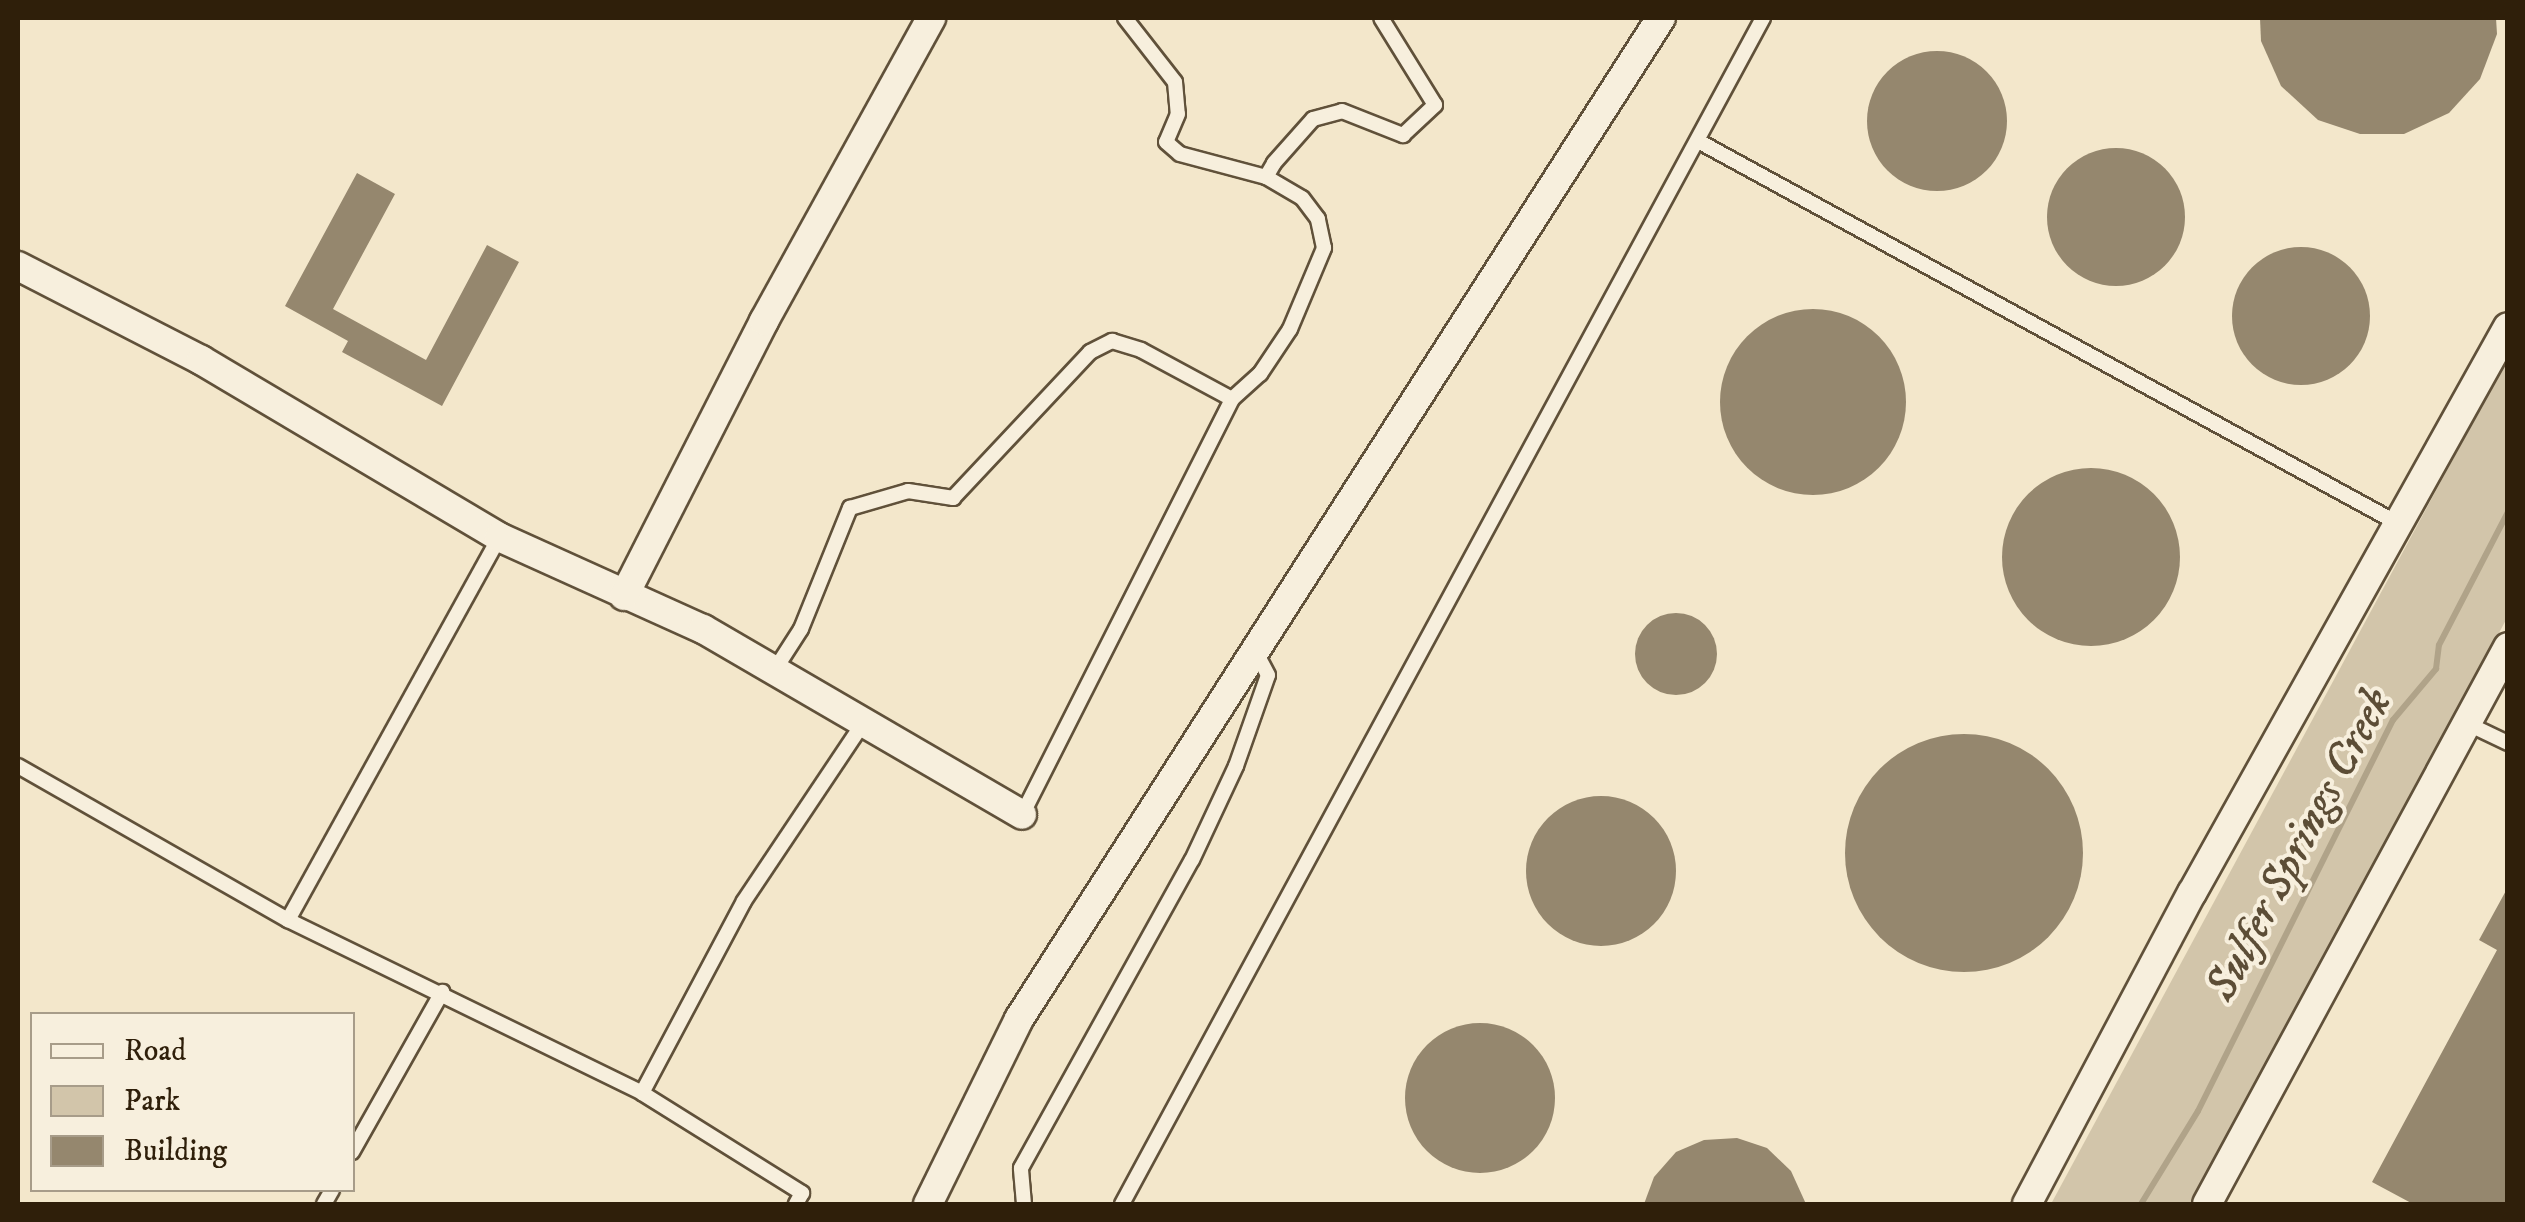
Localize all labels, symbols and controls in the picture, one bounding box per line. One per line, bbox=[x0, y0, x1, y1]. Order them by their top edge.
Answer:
water label: Sulfer Springs Creek bbox=[2195, 680, 2405, 1010]
legend bbox=[30, 1012, 355, 1192]
text: Road bbox=[124, 1033, 186, 1070]
text: Park bbox=[124, 1083, 180, 1120]
text: Building bbox=[124, 1133, 227, 1170]

